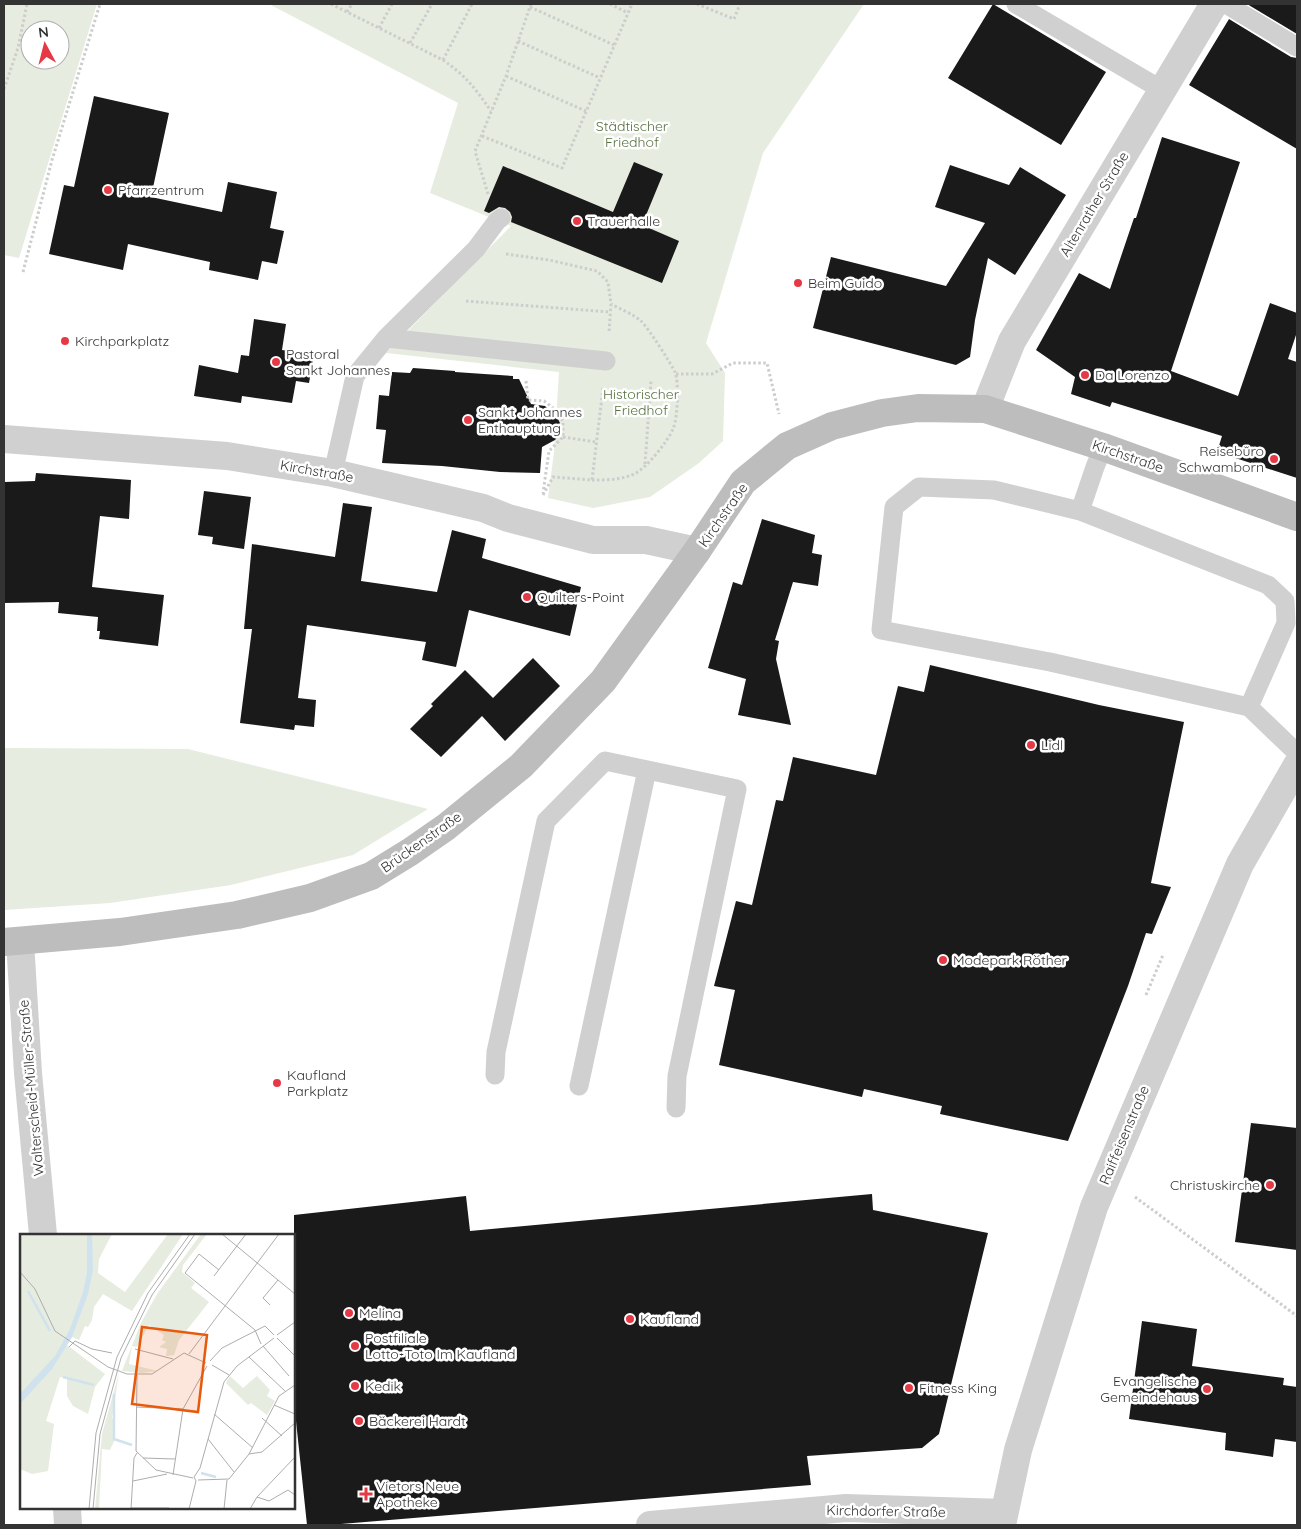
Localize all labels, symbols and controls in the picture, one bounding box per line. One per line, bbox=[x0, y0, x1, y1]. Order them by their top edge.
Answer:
north arrow bbox=[20, 20, 70, 70]
text: N bbox=[37, 23, 50, 42]
park label: Städtischer Friedhof bbox=[596, 117, 669, 151]
street label: Altenrather Straße bbox=[1056, 148, 1132, 260]
place label: Pfarrzentrum bbox=[118, 181, 204, 199]
marker: Pfarrzentrum bbox=[102, 184, 114, 196]
place label: Trauerhalle bbox=[587, 212, 660, 230]
marker: Trauerhalle bbox=[571, 215, 583, 227]
place label: Beim Guido bbox=[808, 274, 882, 292]
marker: Beim Guido bbox=[792, 277, 804, 289]
place label: Kirchparkplatz bbox=[75, 332, 170, 350]
marker: Kirchparkplatz bbox=[59, 335, 71, 347]
place label: Pastoral Sankt Johannes bbox=[286, 345, 390, 379]
marker: Pastoral Sankt Johannes bbox=[270, 356, 282, 368]
place label: Da Lorenzo bbox=[1095, 366, 1169, 384]
marker: Da Lorenzo bbox=[1079, 369, 1091, 381]
park label: Historischer Friedhof bbox=[603, 385, 680, 419]
place label: Sankt Johannes Enthauptung bbox=[478, 403, 582, 437]
marker: Sankt Johannes Enthauptung bbox=[462, 414, 474, 426]
street label: Kirchstraße bbox=[1090, 435, 1166, 477]
place label: Reisebüro Schwamborn bbox=[1179, 442, 1264, 476]
marker: Reisebüro Schwamborn bbox=[1268, 453, 1280, 465]
street label: Kirchstraße bbox=[279, 456, 355, 486]
street label: Kirchstraße bbox=[694, 479, 752, 551]
place label: Quilters-Point bbox=[537, 588, 625, 606]
marker: Quilters-Point bbox=[521, 591, 533, 603]
place label: Lidl bbox=[1041, 736, 1063, 754]
marker: Lidl bbox=[1025, 739, 1037, 751]
street label: Brückenstraße bbox=[377, 808, 465, 876]
place label: Modepark Röther bbox=[953, 951, 1068, 969]
marker: Modepark Röther bbox=[937, 954, 949, 966]
street label: Walterscheid-Müller-Straße bbox=[14, 999, 48, 1177]
place label: Kaufland Parkplatz bbox=[287, 1066, 349, 1100]
marker: Kaufland Parkplatz bbox=[271, 1077, 283, 1089]
street label: Raiffeisenstraße bbox=[1095, 1083, 1153, 1187]
place label: Christuskirche bbox=[1170, 1176, 1260, 1194]
marker: Christuskirche bbox=[1264, 1179, 1276, 1191]
inset map bbox=[20, 1234, 295, 1509]
place label: Melina bbox=[359, 1304, 401, 1322]
marker: Melina bbox=[343, 1307, 355, 1319]
place label: Kaufland bbox=[640, 1310, 699, 1328]
marker: Kaufland bbox=[624, 1313, 636, 1325]
place label: Postfiliale Lotto-Toto Im Kaufland bbox=[365, 1329, 516, 1363]
marker: Postfiliale Lotto-Toto Im Kaufland bbox=[349, 1340, 361, 1352]
place label: Evangelische Gemeindehaus bbox=[1100, 1372, 1197, 1406]
place label: Kedik bbox=[365, 1377, 401, 1395]
place label: Fitness King bbox=[919, 1379, 997, 1397]
marker: Kedik bbox=[349, 1380, 361, 1392]
marker: Fitness King bbox=[903, 1382, 915, 1394]
marker: Evangelische Gemeindehaus bbox=[1201, 1383, 1213, 1395]
place label: Bäckerei Hardt bbox=[369, 1412, 466, 1430]
marker: Bäckerei Hardt bbox=[353, 1415, 365, 1427]
place label: Vietors Neue Apotheke bbox=[376, 1477, 459, 1511]
marker: Vietors Neue Apotheke bbox=[360, 1488, 372, 1500]
street label: Kirchdorfer Straße bbox=[826, 1501, 946, 1521]

